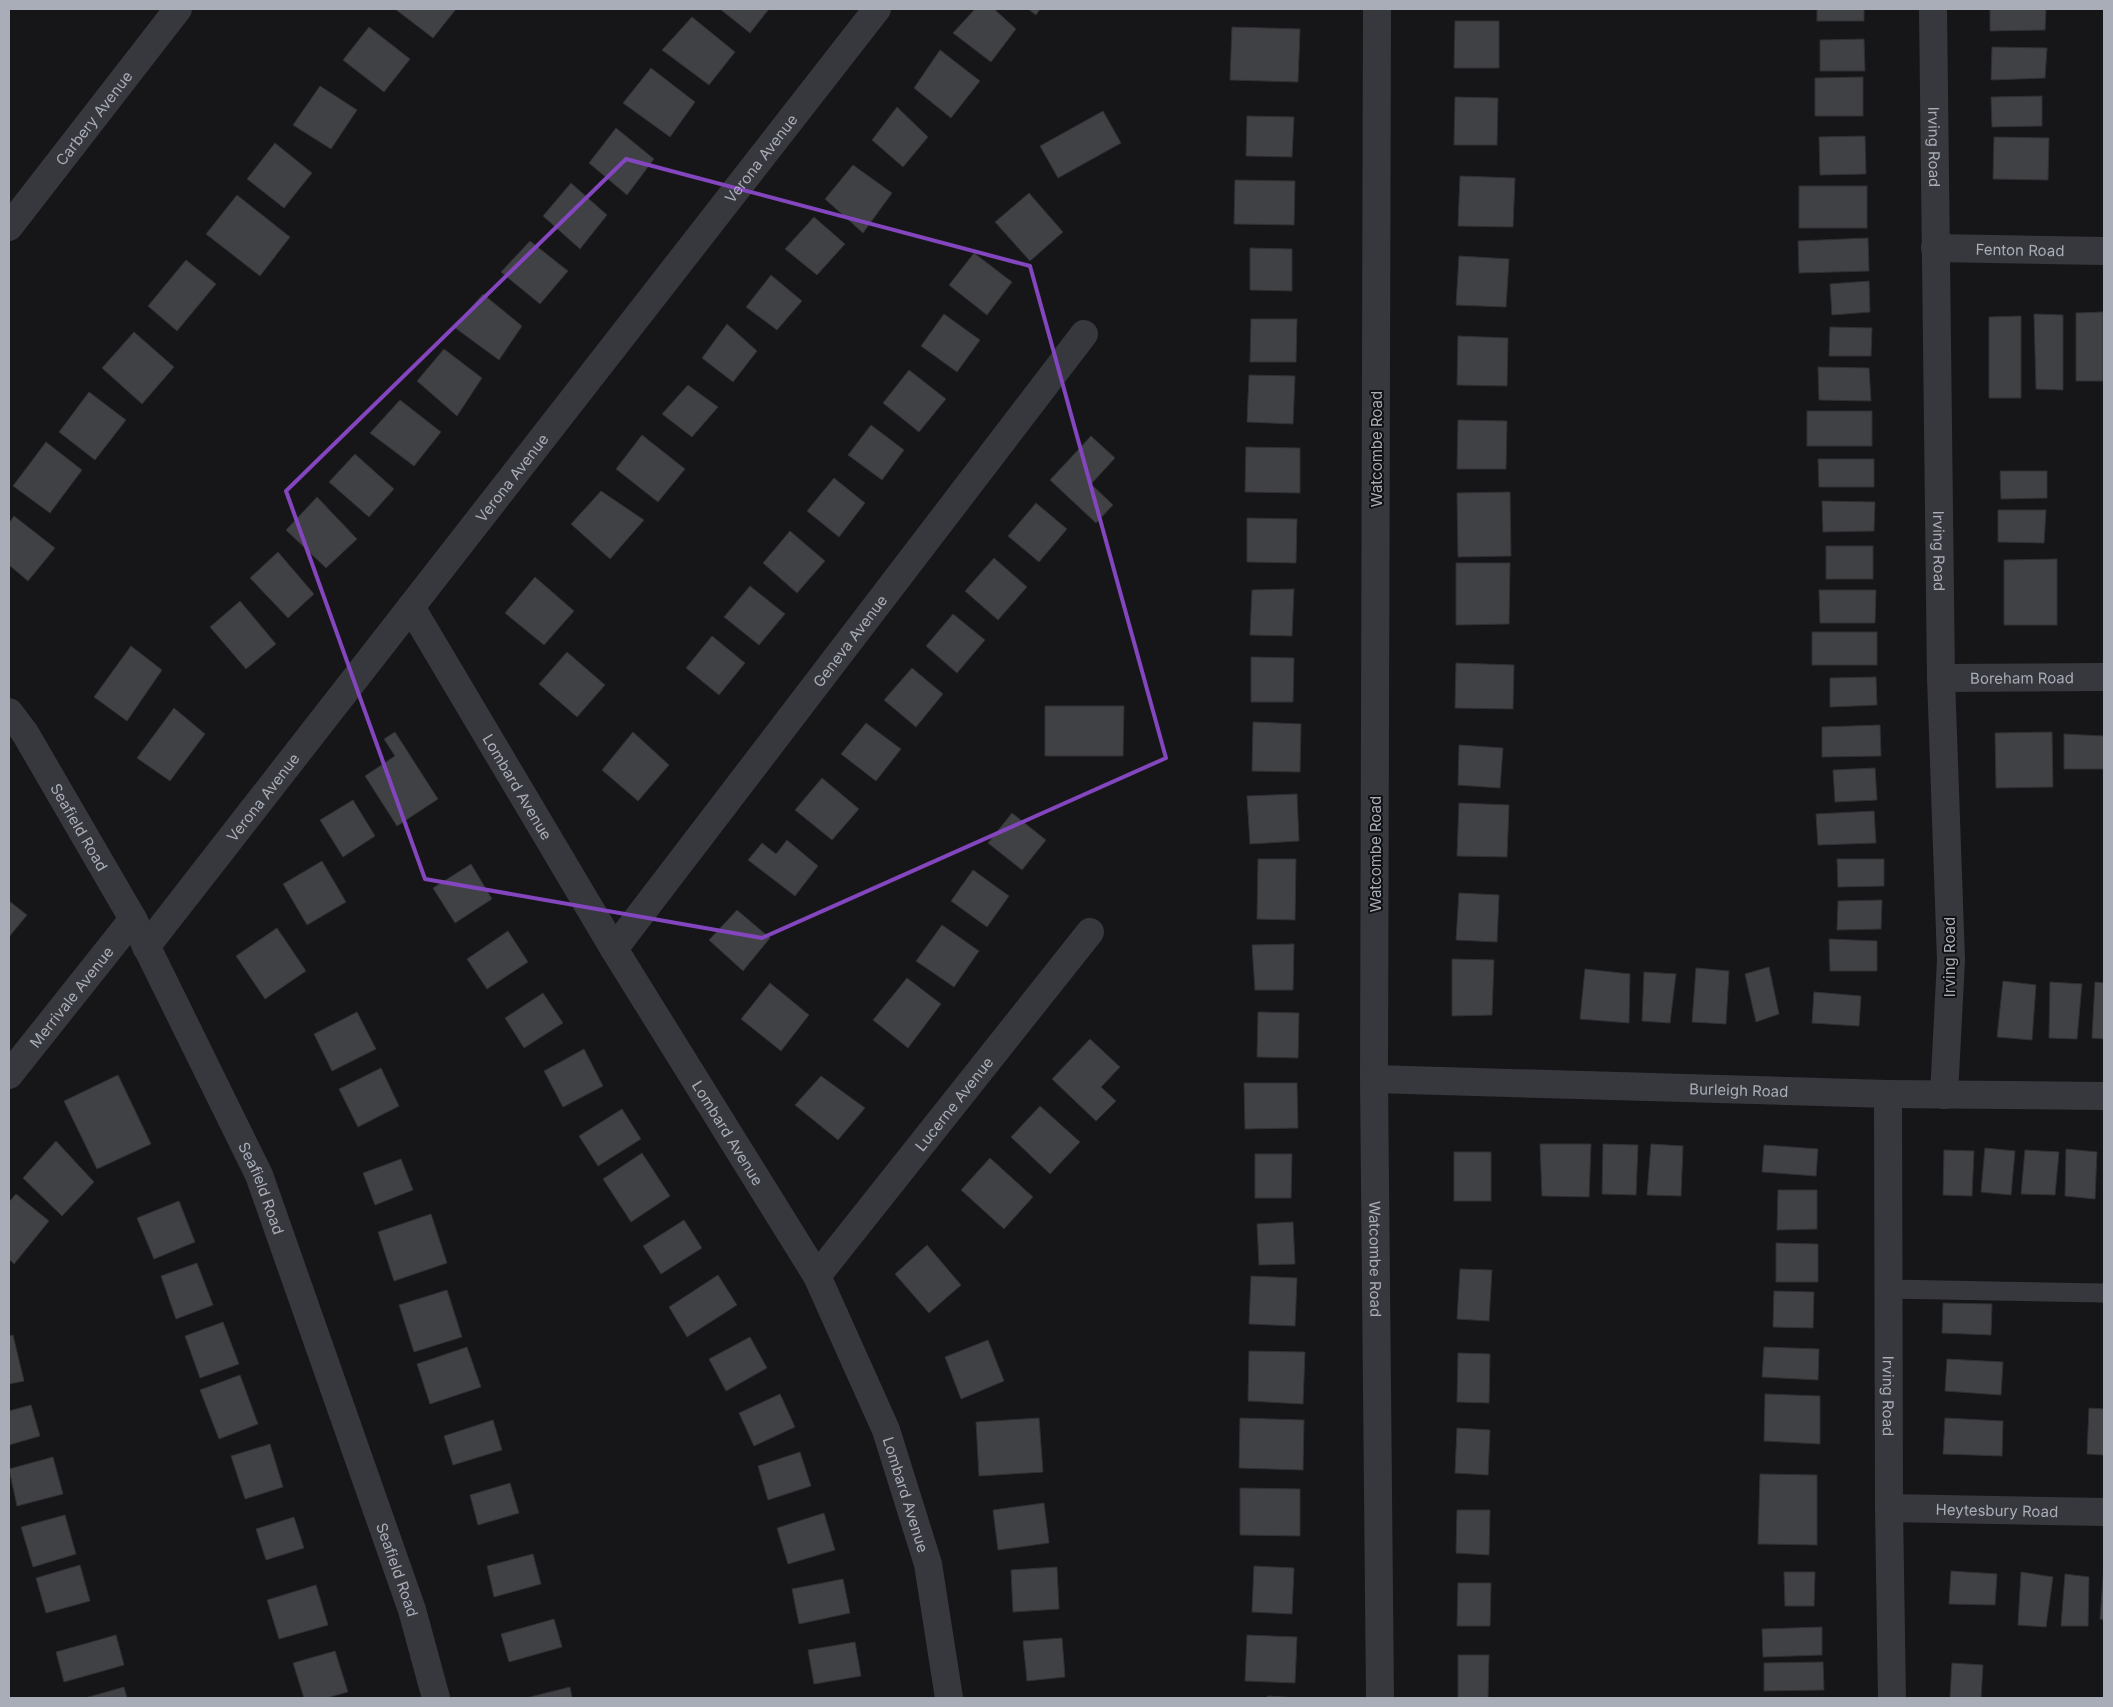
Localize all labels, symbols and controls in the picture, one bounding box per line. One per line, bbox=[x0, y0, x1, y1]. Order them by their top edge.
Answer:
street label: Carbery Avenue bbox=[51, 67, 136, 169]
street label: Irving Road bbox=[1925, 107, 1945, 187]
street label: Verona Avenue bbox=[720, 110, 801, 206]
street label: Fenton Road bbox=[1975, 239, 2065, 260]
street label: Watcombe Road bbox=[1367, 391, 1386, 507]
street label: Verona Avenue bbox=[471, 430, 552, 526]
street label: Irving Road bbox=[1930, 511, 1949, 591]
street label: Geneva Avenue bbox=[808, 591, 891, 691]
street label: Boreham Road bbox=[1970, 668, 2074, 687]
street label: Lombard Avenue bbox=[479, 730, 556, 843]
street label: Verona Avenue bbox=[222, 749, 303, 845]
street label: Seafield Road bbox=[47, 780, 112, 874]
street label: Watcombe Road bbox=[1366, 796, 1385, 912]
street label: Irving Road bbox=[1940, 917, 1959, 997]
street label: Merrivale Avenue bbox=[25, 942, 117, 1051]
street label: Lucerne Avenue bbox=[911, 1053, 997, 1155]
street label: Lombard Avenue bbox=[688, 1077, 768, 1189]
street label: Burleigh Road bbox=[1689, 1079, 1789, 1101]
street label: Seafield Road bbox=[235, 1139, 289, 1237]
street label: Watcombe Road bbox=[1366, 1201, 1386, 1317]
street label: Irving Road bbox=[1879, 1356, 1898, 1436]
street label: Lombard Avenue bbox=[879, 1434, 933, 1555]
street label: Heytesbury Road bbox=[1936, 1499, 2058, 1521]
street label: Seafield Road bbox=[373, 1520, 423, 1618]

